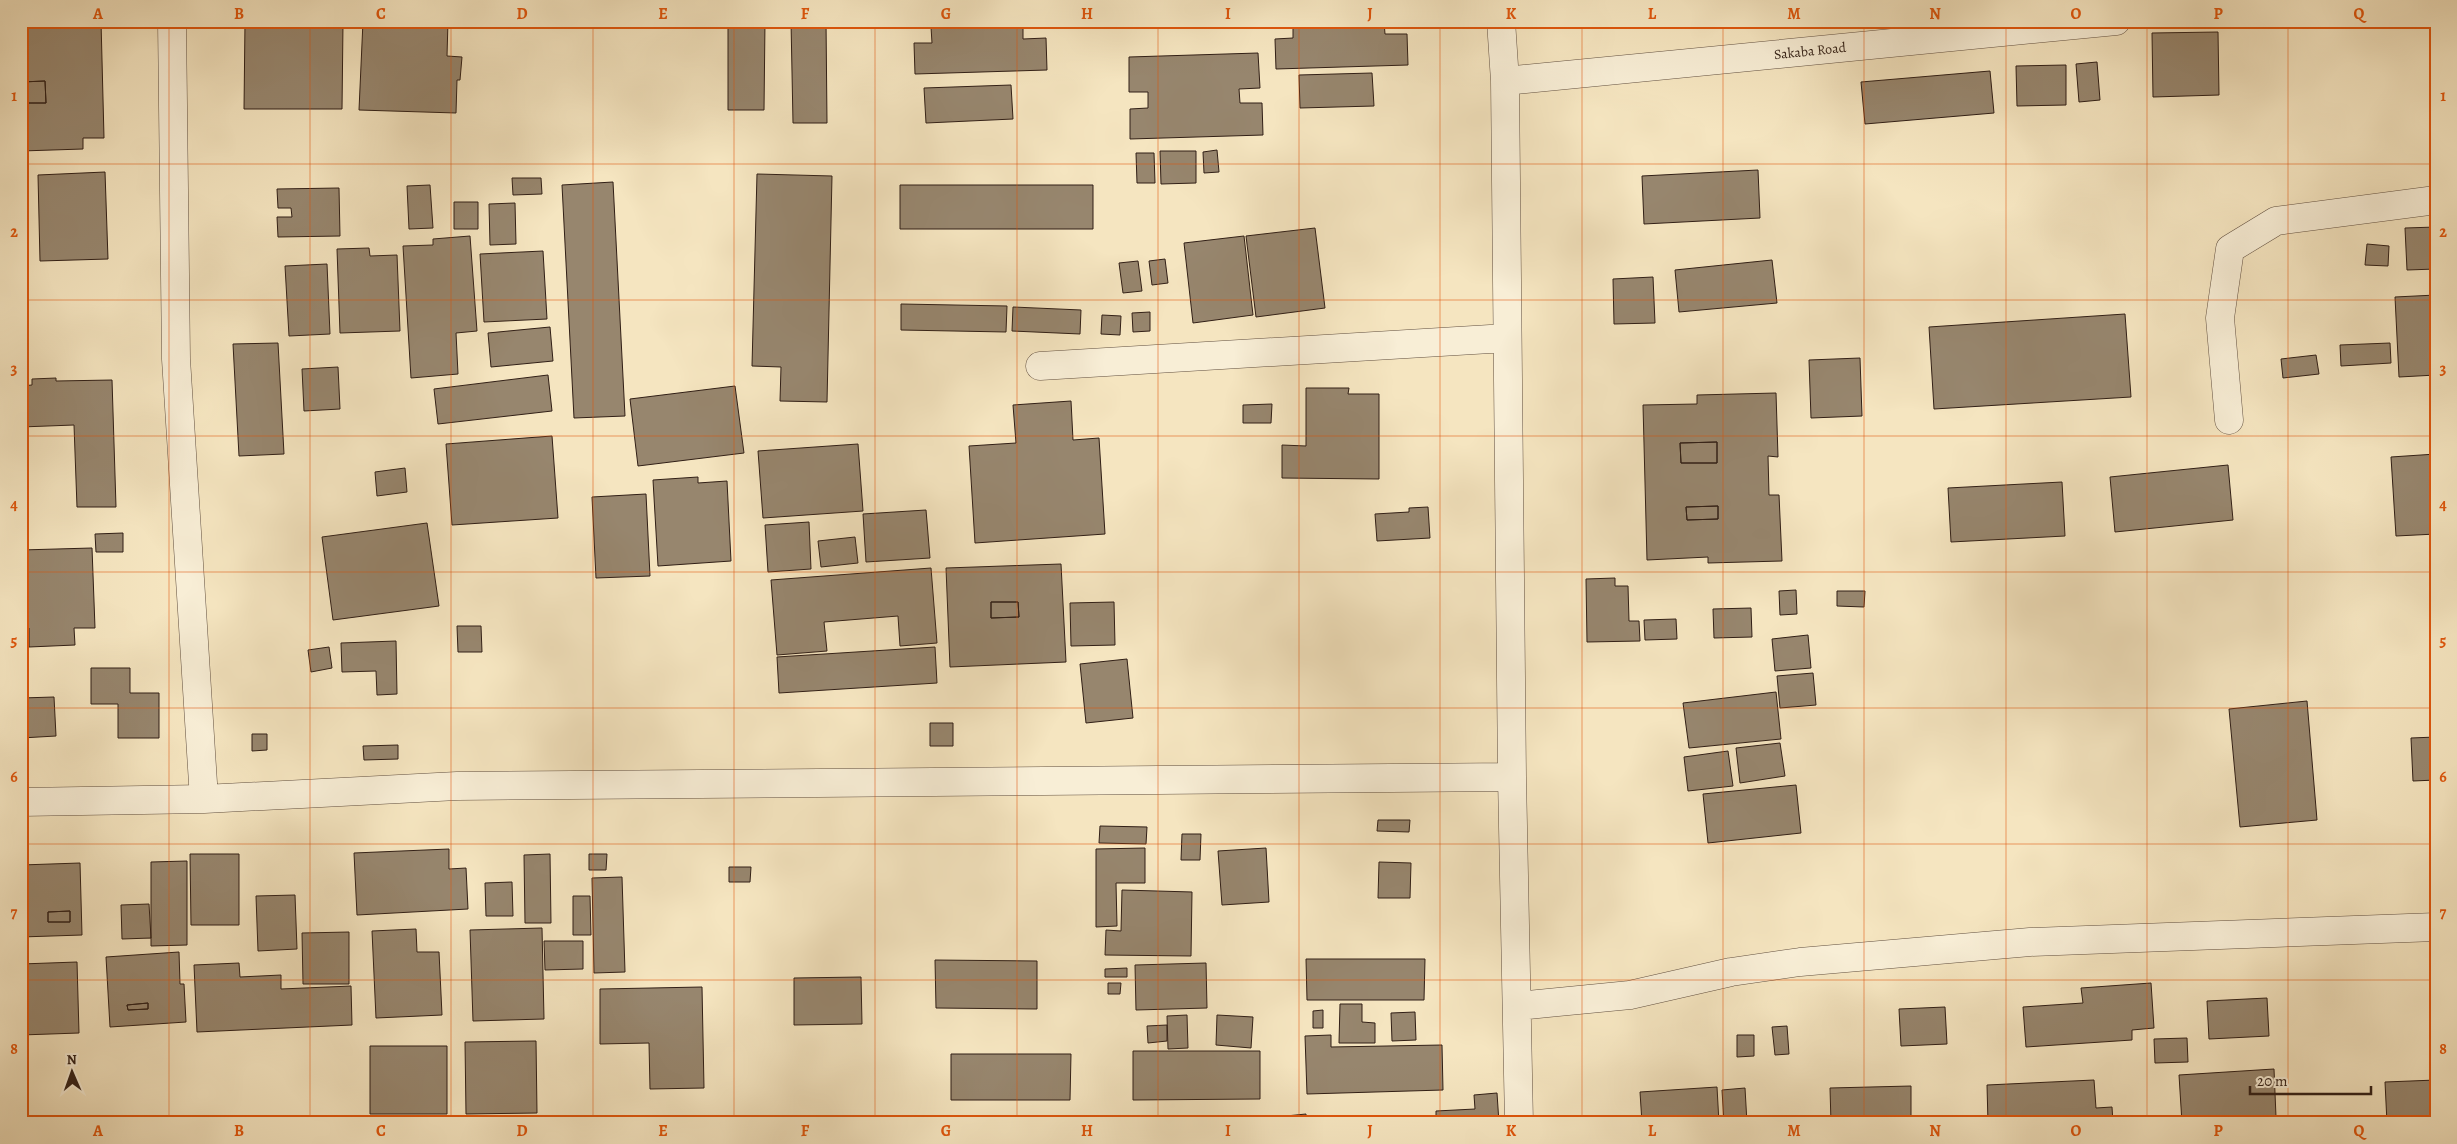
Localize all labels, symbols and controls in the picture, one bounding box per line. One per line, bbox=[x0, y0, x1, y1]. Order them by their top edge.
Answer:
text: A bbox=[92, 3, 104, 25]
text: B bbox=[234, 3, 244, 25]
text: C bbox=[376, 3, 386, 25]
text: D bbox=[516, 3, 528, 25]
text: E bbox=[658, 3, 668, 25]
text: F bbox=[801, 3, 810, 25]
text: G bbox=[941, 3, 951, 25]
text: H bbox=[1081, 3, 1093, 25]
text: I bbox=[1225, 3, 1231, 25]
text: J bbox=[1367, 3, 1373, 25]
text: K bbox=[1506, 3, 1517, 25]
text: L bbox=[1648, 3, 1657, 25]
text: M bbox=[1787, 3, 1801, 25]
text: N bbox=[1929, 3, 1941, 25]
text: O bbox=[2071, 3, 2082, 25]
text: P bbox=[2213, 3, 2223, 25]
text: Q bbox=[2354, 3, 2368, 25]
street label: Sakaba Road bbox=[1773, 38, 1847, 64]
text: 1 bbox=[11, 85, 17, 107]
text: 1 bbox=[2440, 85, 2446, 107]
text: 2 bbox=[10, 221, 18, 243]
text: 2 bbox=[2439, 221, 2447, 243]
text: 3 bbox=[11, 358, 18, 380]
text: 3 bbox=[2440, 358, 2447, 380]
text: 4 bbox=[10, 494, 18, 516]
text: 4 bbox=[2439, 494, 2447, 516]
text: 5 bbox=[11, 630, 18, 652]
text: 5 bbox=[2440, 630, 2447, 652]
text: 6 bbox=[10, 766, 18, 788]
text: 6 bbox=[2439, 766, 2447, 788]
text: 7 bbox=[11, 902, 18, 924]
text: 7 bbox=[2440, 902, 2447, 924]
text: 8 bbox=[10, 1038, 18, 1060]
text: 8 bbox=[2439, 1038, 2447, 1060]
north arrow bbox=[48, 1046, 98, 1096]
text: N bbox=[66, 1050, 77, 1069]
scale bar bbox=[2250, 1064, 2371, 1096]
text: 20 m bbox=[2257, 1071, 2288, 1091]
text: A bbox=[92, 1120, 104, 1142]
text: B bbox=[234, 1120, 244, 1142]
text: C bbox=[376, 1120, 386, 1142]
text: D bbox=[516, 1120, 528, 1142]
text: E bbox=[658, 1120, 668, 1142]
text: F bbox=[801, 1120, 810, 1142]
text: G bbox=[941, 1120, 951, 1142]
text: H bbox=[1081, 1120, 1093, 1142]
text: I bbox=[1225, 1120, 1231, 1142]
text: J bbox=[1367, 1120, 1373, 1142]
text: K bbox=[1506, 1120, 1517, 1142]
text: L bbox=[1648, 1120, 1657, 1142]
text: M bbox=[1787, 1120, 1801, 1142]
text: N bbox=[1929, 1120, 1941, 1142]
text: O bbox=[2071, 1120, 2082, 1142]
text: P bbox=[2213, 1120, 2223, 1142]
text: Q bbox=[2354, 1120, 2368, 1142]

